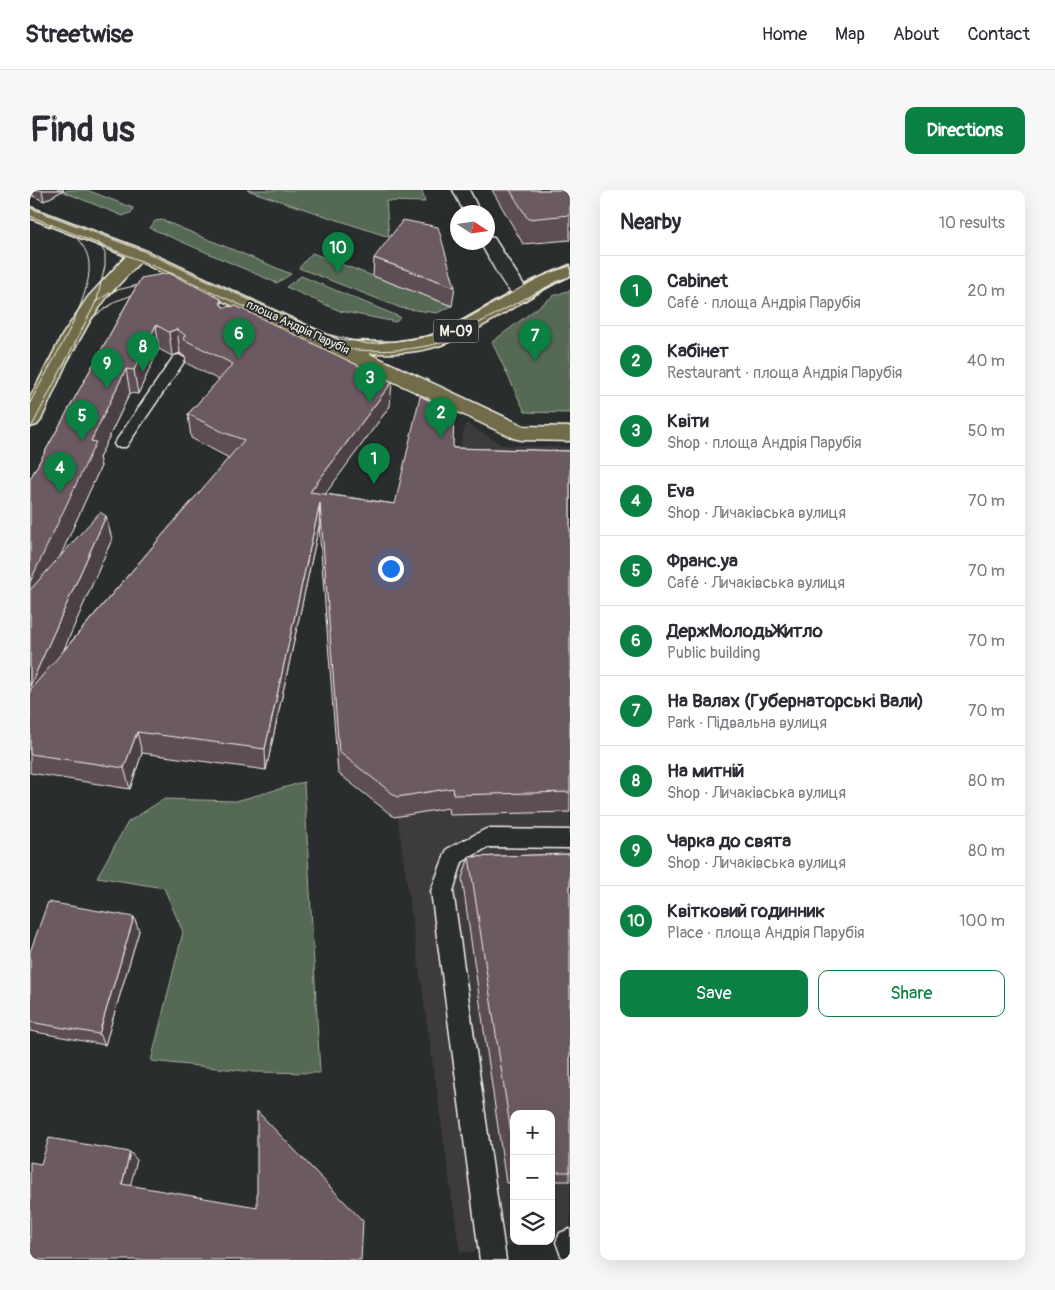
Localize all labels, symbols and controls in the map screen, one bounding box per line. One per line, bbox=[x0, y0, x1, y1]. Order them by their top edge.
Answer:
text: Streetwise bbox=[25, 20, 133, 49]
text: Home bbox=[762, 23, 807, 46]
text: Map bbox=[835, 23, 865, 46]
text: About bbox=[893, 23, 939, 46]
text: Contact bbox=[967, 23, 1030, 46]
button: Directions bbox=[905, 107, 1025, 154]
text: Find us bbox=[30, 108, 135, 152]
north arrow bbox=[450, 205, 495, 250]
text: Nearby bbox=[620, 209, 681, 236]
text: 10 results bbox=[939, 213, 1005, 233]
pin: 10 bbox=[322, 232, 354, 273]
text: Cabinet bbox=[667, 269, 728, 293]
text: 1 bbox=[633, 281, 639, 301]
text: 20 m bbox=[967, 281, 1005, 301]
text: Café · площа Андрія Парубія bbox=[667, 293, 861, 313]
street label: площа Андрія Парубія bbox=[244, 297, 352, 358]
pin: 6 bbox=[223, 318, 255, 359]
road number: М-09 bbox=[434, 320, 478, 342]
pin: 7 bbox=[519, 320, 551, 361]
pin: 8 bbox=[127, 331, 159, 372]
text: Кабінет bbox=[667, 339, 729, 363]
pin: 9 bbox=[91, 348, 123, 389]
text: 2 bbox=[632, 351, 640, 371]
text: 40 m bbox=[967, 351, 1005, 371]
pin: 3 bbox=[354, 362, 386, 403]
text: Restaurant · площа Андрія Парубія bbox=[667, 363, 902, 383]
pin: 2 bbox=[425, 397, 457, 438]
pin: 5 bbox=[66, 400, 98, 441]
text: Квіти bbox=[667, 409, 709, 433]
text: 3 bbox=[632, 421, 640, 441]
text: 50 m bbox=[968, 421, 1005, 441]
text: Shop · площа Андрія Парубія bbox=[667, 433, 862, 453]
pin: 1 bbox=[358, 443, 390, 484]
pin: 4 bbox=[44, 452, 76, 493]
text: Eva bbox=[667, 479, 694, 503]
text: 4 bbox=[631, 491, 641, 511]
text: 70 m bbox=[968, 491, 1005, 511]
text: Shop · Личаківська вулиця bbox=[667, 503, 846, 523]
text: Франс.уа bbox=[667, 549, 738, 573]
your location bbox=[378, 556, 404, 582]
text: 5 bbox=[632, 561, 640, 581]
text: 70 m bbox=[968, 561, 1005, 581]
text: Café · Личаківська вулиця bbox=[667, 573, 845, 593]
text: ДержМолодьЖитло bbox=[667, 619, 823, 643]
text: 6 bbox=[631, 631, 641, 651]
text: 70 m bbox=[968, 631, 1005, 651]
text: Public building bbox=[667, 643, 760, 663]
text: На Валах (Губернаторські Вали) bbox=[667, 689, 924, 713]
text: 7 bbox=[632, 701, 640, 721]
text: 70 m bbox=[968, 701, 1005, 721]
text: Park · Підвальна вулиця bbox=[667, 713, 827, 733]
text: На митній bbox=[667, 759, 744, 783]
text: 8 bbox=[632, 771, 640, 791]
text: 80 m bbox=[968, 771, 1005, 791]
text: Shop · Личаківська вулиця bbox=[667, 783, 846, 803]
text: Чарка до свята bbox=[667, 829, 791, 853]
text: 9 bbox=[632, 841, 640, 861]
text: 80 m bbox=[968, 841, 1005, 861]
text: Shop · Личаківська вулиця bbox=[667, 853, 846, 873]
text: Квітковий годинник bbox=[667, 899, 825, 923]
text: 10 bbox=[627, 911, 645, 931]
text: 100 m bbox=[959, 911, 1005, 931]
text: Place · площа Андрія Парубія bbox=[667, 923, 865, 943]
button: Save bbox=[620, 970, 808, 1017]
button: Share bbox=[818, 970, 1005, 1017]
map controls bbox=[510, 1110, 555, 1245]
button: + bbox=[510, 1110, 555, 1155]
button: − bbox=[510, 1155, 555, 1200]
button: layers bbox=[510, 1200, 555, 1245]

